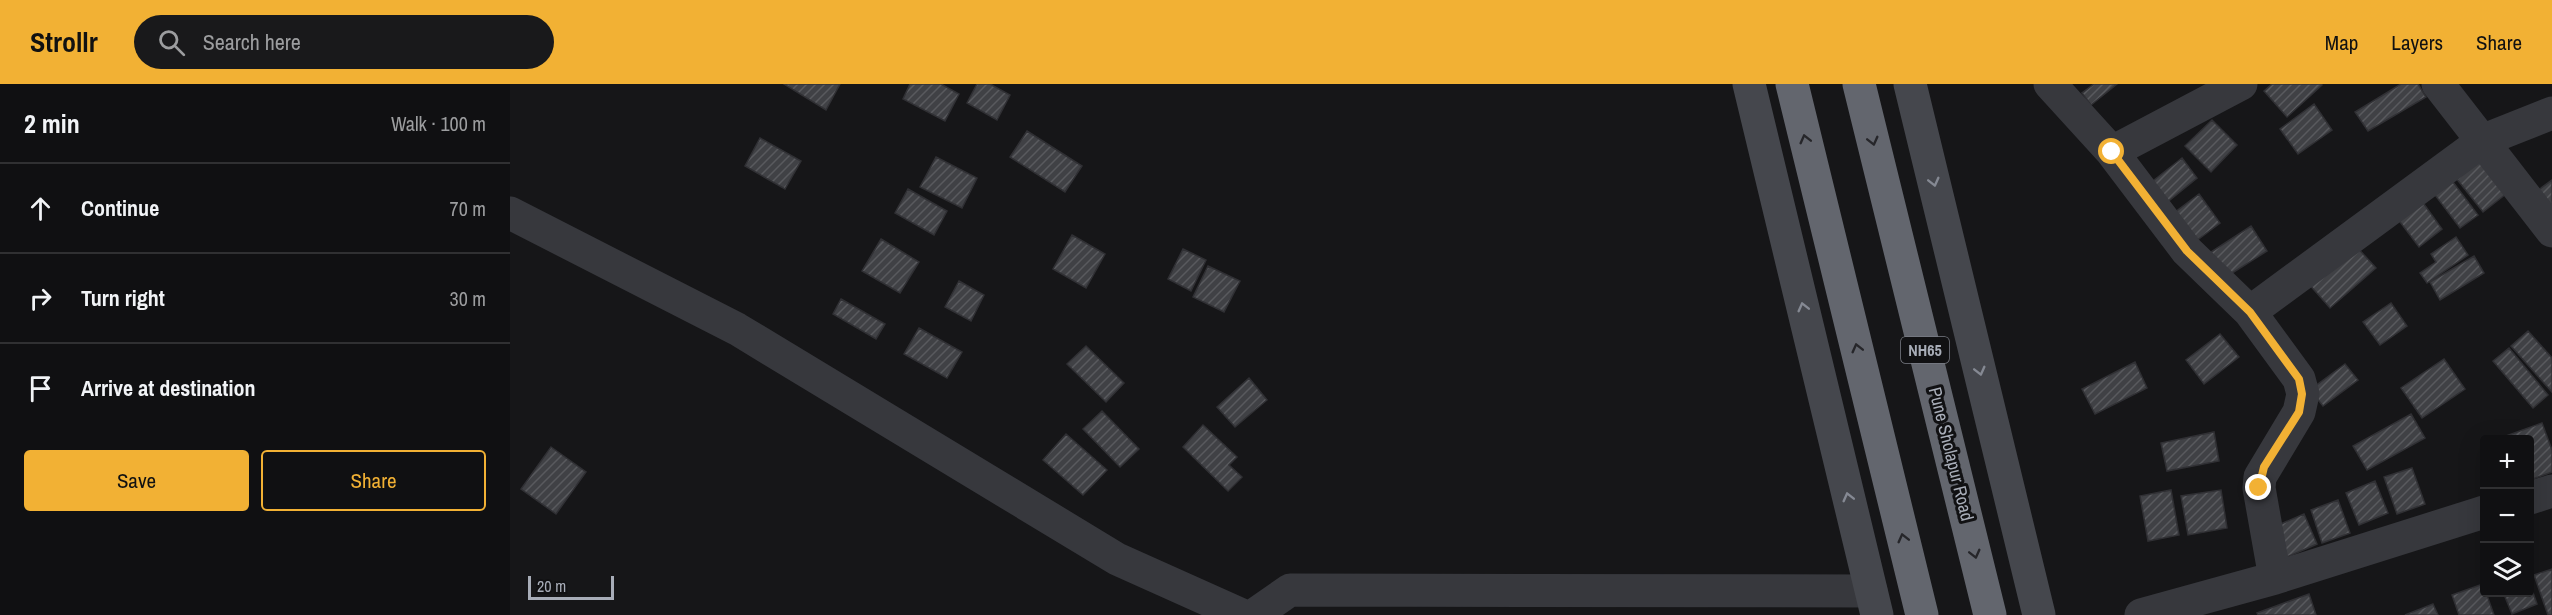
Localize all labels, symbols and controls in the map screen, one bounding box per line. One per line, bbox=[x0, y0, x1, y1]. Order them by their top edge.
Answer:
search box bbox=[134, 15, 554, 69]
text: Strollr bbox=[30, 23, 98, 61]
icon: search bbox=[155, 26, 188, 59]
text: Search here bbox=[203, 27, 301, 57]
text: Map bbox=[2325, 28, 2358, 57]
text: Layers bbox=[2391, 28, 2443, 57]
text: Share bbox=[2476, 28, 2522, 57]
text: 2 min bbox=[24, 106, 80, 141]
text: Walk · 100 m bbox=[391, 110, 486, 137]
one-way arrow bbox=[1800, 134, 1813, 144]
one-way arrow bbox=[1866, 136, 1879, 146]
route start bbox=[2098, 138, 2124, 164]
one-way arrow bbox=[1926, 176, 1939, 186]
icon: ahead bbox=[24, 192, 57, 225]
text: Continue bbox=[81, 193, 159, 223]
text: 70 m bbox=[450, 195, 486, 222]
icon: right bbox=[24, 282, 57, 315]
text: Turn right bbox=[81, 283, 165, 313]
text: 30 m bbox=[450, 285, 486, 312]
one-way arrow bbox=[1797, 303, 1810, 313]
road number: NH65 bbox=[1901, 337, 1949, 363]
one-way arrow bbox=[1851, 344, 1864, 354]
one-way arrow bbox=[1972, 366, 1985, 376]
icon: arrive bbox=[24, 372, 57, 405]
text: Arrive at destination bbox=[81, 373, 255, 403]
street label: Pune Sholapur Road bbox=[1923, 384, 1980, 523]
map controls bbox=[2480, 435, 2534, 597]
button: + bbox=[2480, 435, 2534, 489]
button: Save bbox=[24, 450, 249, 511]
button: Share bbox=[261, 450, 486, 511]
route end bbox=[2245, 474, 2271, 500]
button: − bbox=[2480, 489, 2534, 543]
one-way arrow bbox=[1843, 492, 1856, 502]
one-way arrow bbox=[1898, 533, 1911, 543]
button: layers bbox=[2480, 543, 2534, 597]
one-way arrow bbox=[1968, 549, 1981, 559]
scale bar bbox=[528, 573, 614, 600]
text: 20 m bbox=[537, 575, 566, 597]

